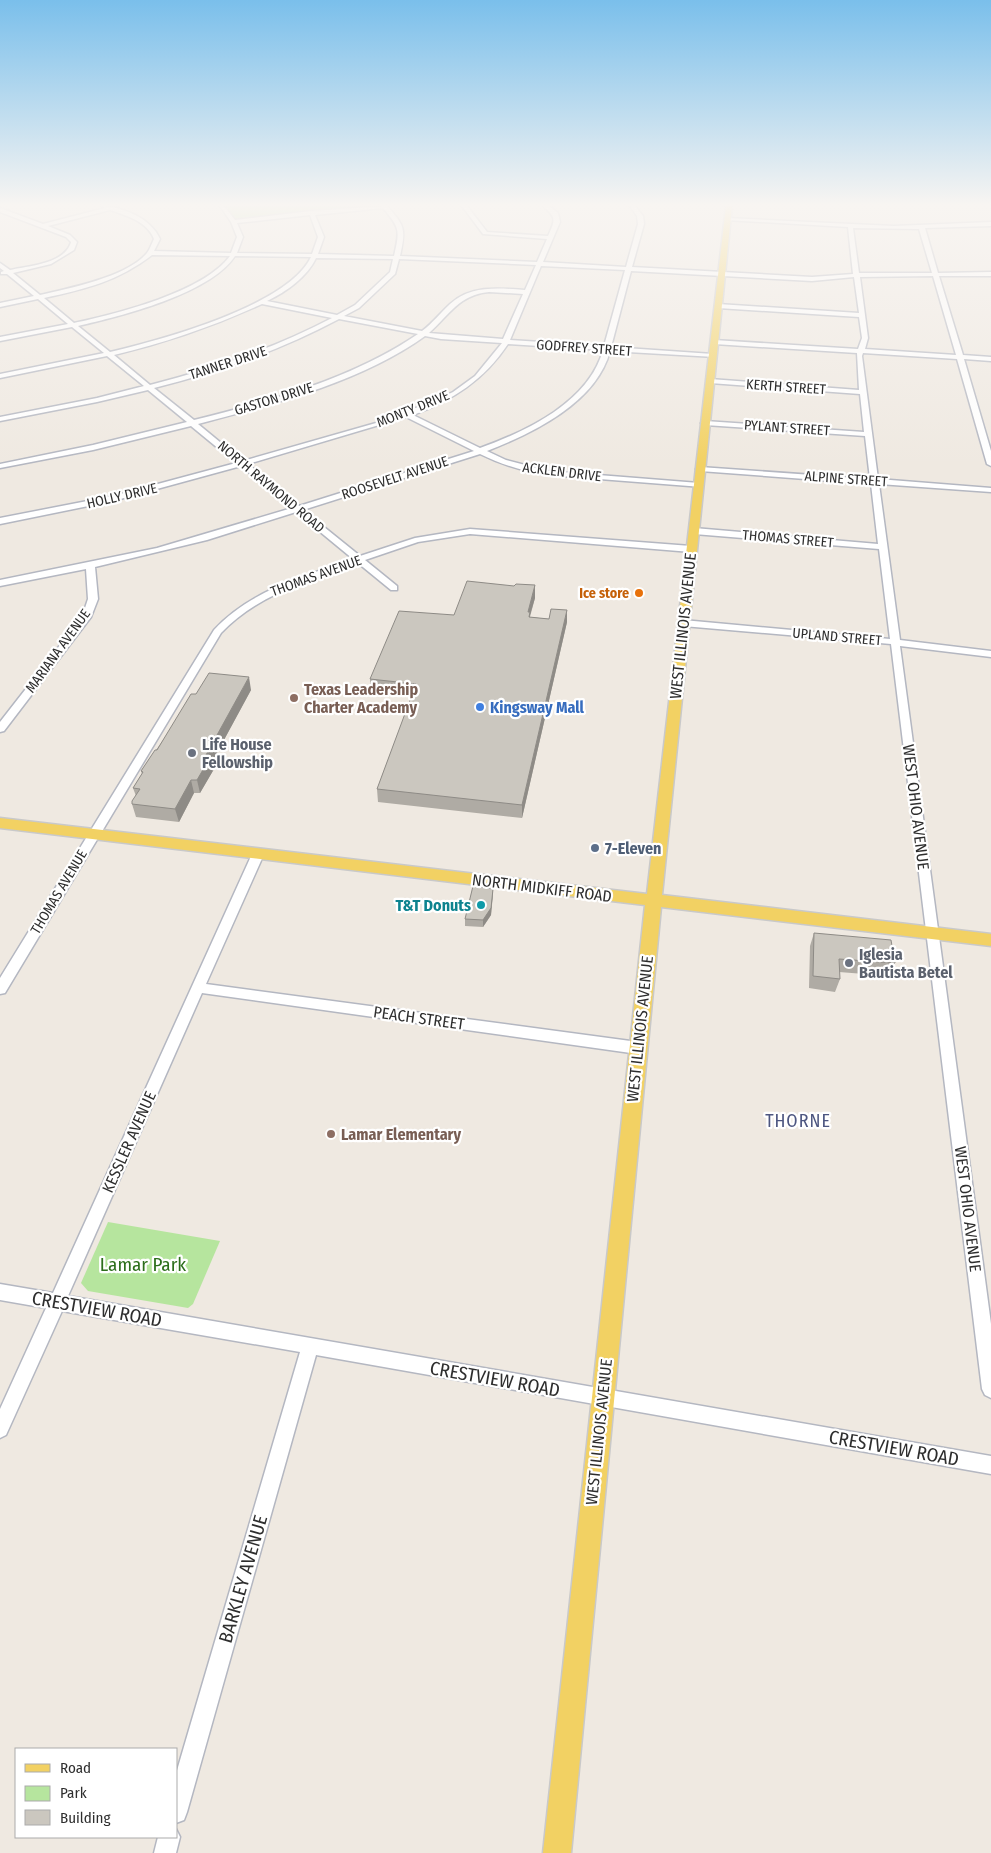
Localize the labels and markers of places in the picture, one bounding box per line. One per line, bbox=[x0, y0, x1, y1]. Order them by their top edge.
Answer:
place label: Ice store bbox=[579, 585, 629, 602]
marker: Ice store bbox=[633, 587, 645, 599]
place label: Texas Leadership Charter Academy bbox=[304, 680, 418, 717]
marker: Texas Leadership Charter Academy bbox=[288, 692, 300, 704]
place label: Kingsway Mall bbox=[490, 698, 585, 717]
marker: Kingsway Mall bbox=[474, 701, 486, 713]
place label: Life House Fellowship bbox=[202, 735, 273, 772]
marker: Life House Fellowship bbox=[186, 747, 198, 759]
place label: 7-Eleven bbox=[605, 839, 661, 858]
marker: 7-Eleven bbox=[589, 842, 601, 854]
place label: T&T Donuts bbox=[395, 896, 471, 915]
marker: T&T Donuts bbox=[475, 899, 487, 911]
place label: Iglesia Bautista Betel bbox=[859, 945, 953, 982]
marker: Iglesia Bautista Betel bbox=[843, 957, 855, 969]
place label: Lamar Elementary bbox=[341, 1125, 461, 1144]
marker: Lamar Elementary bbox=[325, 1128, 337, 1140]

